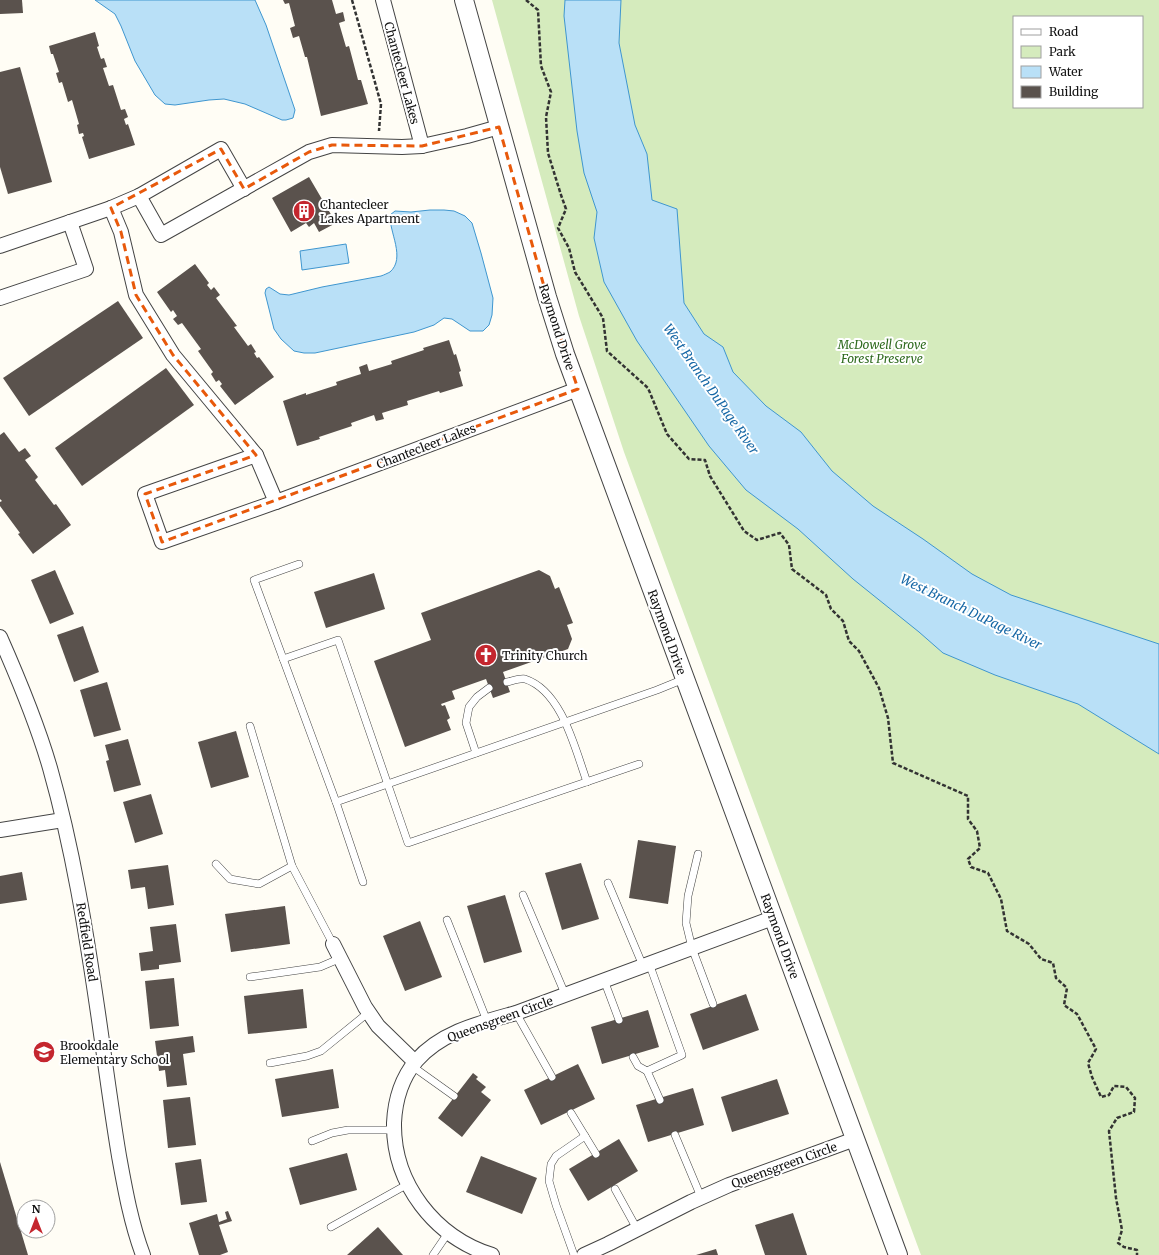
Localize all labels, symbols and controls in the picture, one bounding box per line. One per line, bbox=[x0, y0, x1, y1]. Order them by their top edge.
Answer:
legend bbox=[1013, 16, 1143, 108]
street label: Chantecleer Lakes bbox=[381, 20, 423, 126]
text: Road bbox=[1049, 24, 1078, 39]
text: Park bbox=[1049, 44, 1076, 59]
text: Water bbox=[1048, 64, 1084, 79]
text: Building bbox=[1049, 84, 1099, 99]
place label: Chantecleer Lakes Apartment bbox=[320, 197, 420, 226]
building icon: Chantecleer Lakes Apartment bbox=[291, 198, 317, 224]
street label: Raymond Drive bbox=[536, 282, 578, 372]
water label: West Branch DuPage River bbox=[659, 321, 763, 458]
park label: McDowell Grove Forest Preserve bbox=[837, 337, 926, 366]
street label: Chantecleer Lakes bbox=[374, 420, 478, 472]
water label: West Branch DuPage River bbox=[897, 570, 1045, 654]
street label: Raymond Drive bbox=[645, 587, 689, 677]
church icon: Trinity Church bbox=[473, 642, 499, 668]
place label: Trinity Church bbox=[502, 648, 588, 663]
street label: Raymond Drive bbox=[758, 891, 802, 981]
street label: Redfield Road bbox=[73, 901, 101, 983]
street label: Queensgreen Circle bbox=[445, 993, 555, 1045]
place label: Brookdale Elementary School bbox=[60, 1038, 170, 1067]
school or university icon: Brookdale Elementary School bbox=[31, 1039, 57, 1065]
street label: Queensgreen Circle bbox=[729, 1139, 839, 1191]
north arrow bbox=[16, 1199, 56, 1239]
text: N bbox=[32, 1202, 41, 1216]

